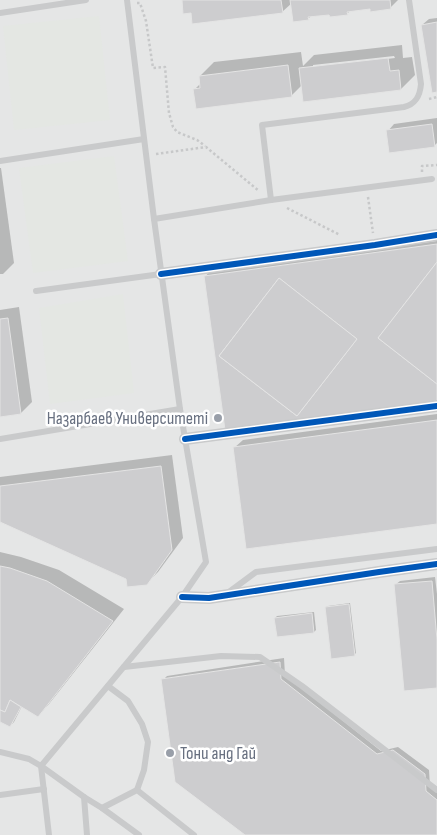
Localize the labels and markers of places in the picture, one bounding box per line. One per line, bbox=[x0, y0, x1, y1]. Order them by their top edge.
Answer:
place label: Назарбаев Университеті bbox=[47, 408, 208, 429]
marker: Назарбаев Университеті bbox=[212, 412, 224, 424]
place label: Тони анд Гай bbox=[180, 743, 256, 764]
marker: Тони анд Гай bbox=[164, 747, 176, 759]

